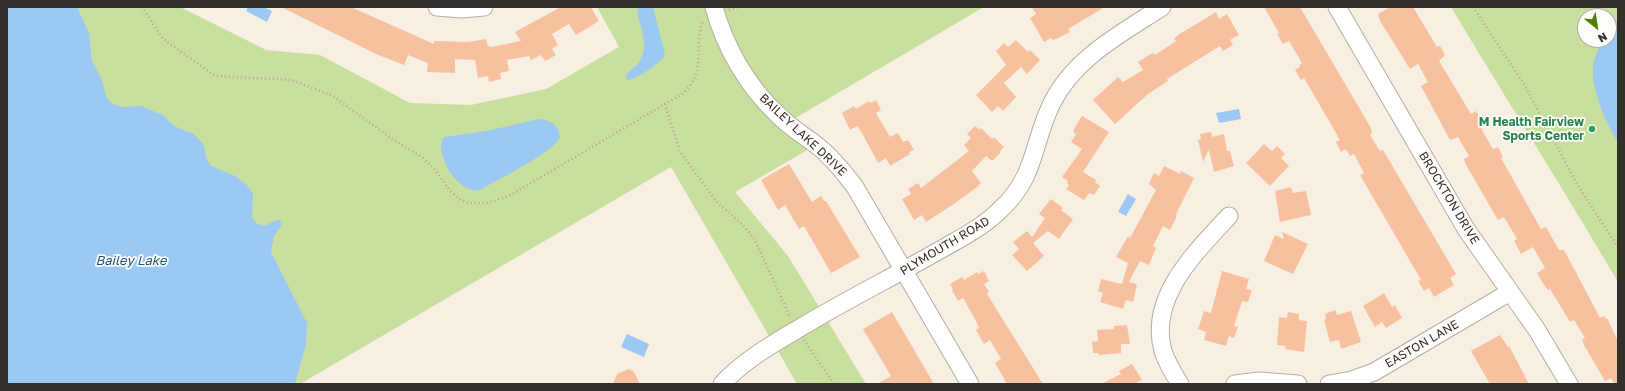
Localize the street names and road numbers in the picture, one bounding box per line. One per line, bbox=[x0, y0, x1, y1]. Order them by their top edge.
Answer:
street label: BAILEY LAKE DRIVE bbox=[756, 91, 850, 179]
street label: BROCKTON DRIVE bbox=[1416, 149, 1482, 247]
street label: PLYMOUTH ROAD bbox=[898, 214, 992, 278]
street label: EASTON LANE bbox=[1383, 317, 1461, 371]

